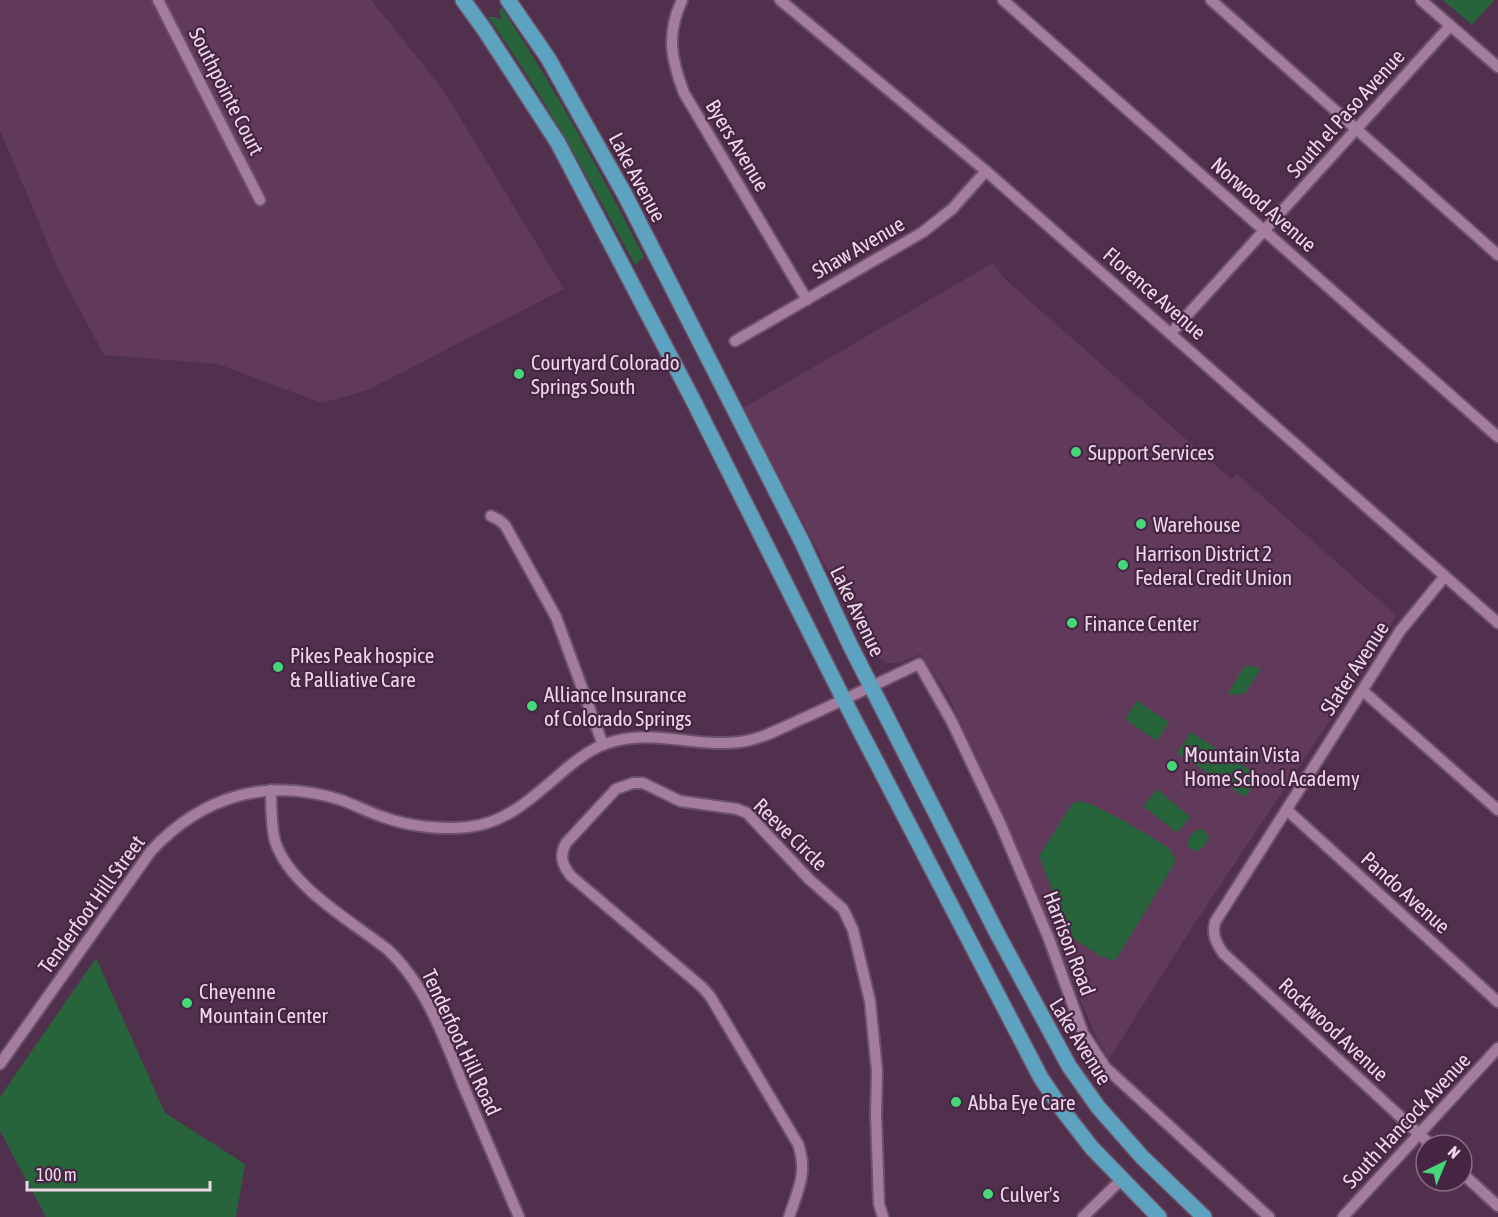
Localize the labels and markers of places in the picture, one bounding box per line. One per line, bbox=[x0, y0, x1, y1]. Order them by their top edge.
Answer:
place label: Courtyard Colorado Springs South bbox=[531, 350, 680, 398]
marker: Courtyard Colorado Springs South bbox=[512, 367, 526, 381]
place label: Support Services bbox=[1088, 440, 1214, 464]
marker: Support Services bbox=[1069, 445, 1083, 459]
place label: Warehouse bbox=[1153, 512, 1240, 536]
marker: Warehouse bbox=[1134, 517, 1148, 531]
place label: Harrison District 2 Federal Credit Union bbox=[1135, 541, 1292, 589]
marker: Harrison District 2 Federal Credit Union bbox=[1116, 558, 1130, 572]
place label: Finance Center bbox=[1084, 611, 1199, 635]
marker: Finance Center bbox=[1065, 616, 1079, 630]
place label: Pikes Peak hospice & Palliative Care bbox=[290, 643, 434, 691]
marker: Pikes Peak hospice & Palliative Care bbox=[271, 660, 285, 674]
place label: Alliance Insurance of Colorado Springs bbox=[544, 682, 692, 730]
marker: Alliance Insurance of Colorado Springs bbox=[525, 699, 539, 713]
place label: Mountain Vista Home School Academy bbox=[1184, 742, 1360, 790]
marker: Mountain Vista Home School Academy bbox=[1165, 759, 1179, 773]
place label: Cheyenne Mountain Center bbox=[199, 979, 329, 1027]
marker: Cheyenne Mountain Center bbox=[180, 996, 194, 1010]
place label: Abba Eye Care bbox=[968, 1090, 1076, 1114]
marker: Abba Eye Care bbox=[949, 1095, 963, 1109]
place label: Culver's bbox=[1000, 1182, 1060, 1206]
marker: Culver's bbox=[981, 1187, 995, 1201]

